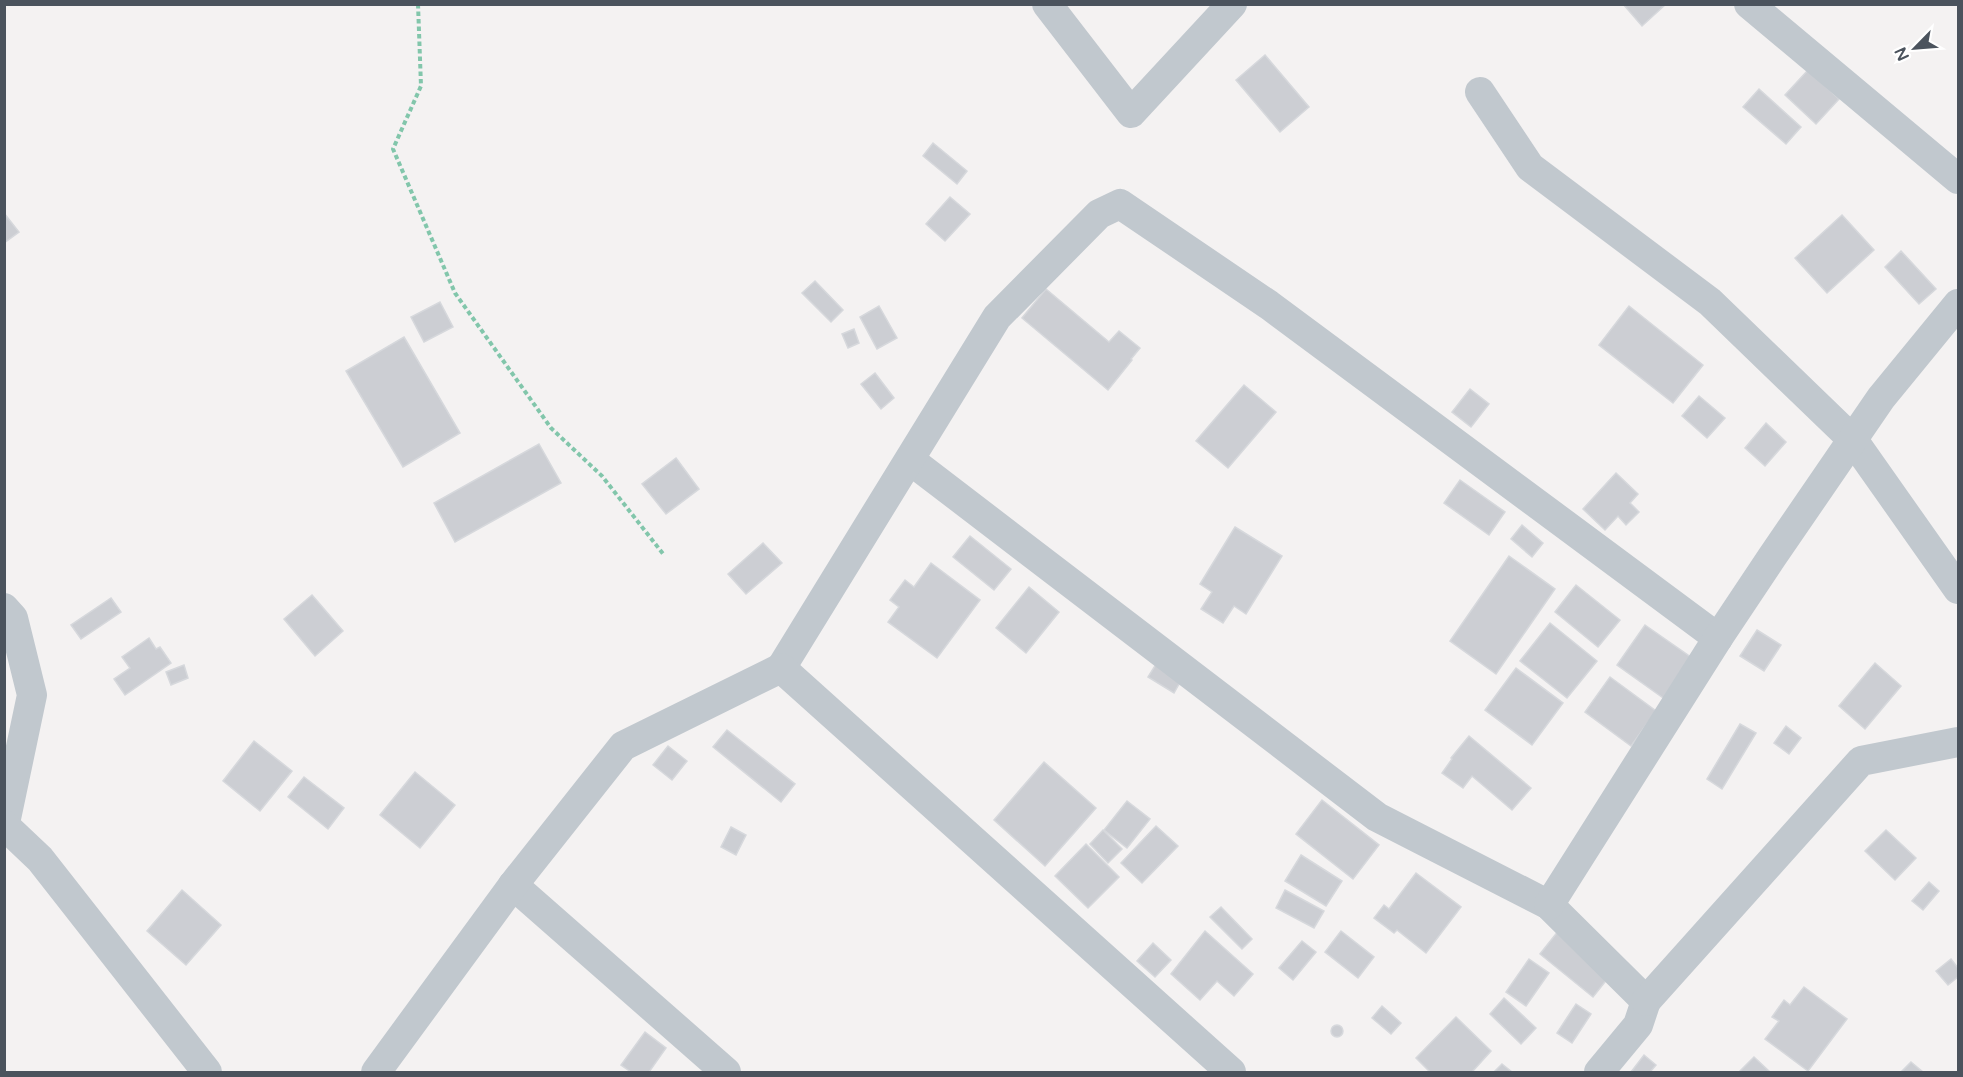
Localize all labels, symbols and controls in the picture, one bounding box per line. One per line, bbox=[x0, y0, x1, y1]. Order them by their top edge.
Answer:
north arrow bbox=[1885, 18, 1945, 78]
text: N bbox=[1891, 44, 1914, 64]

